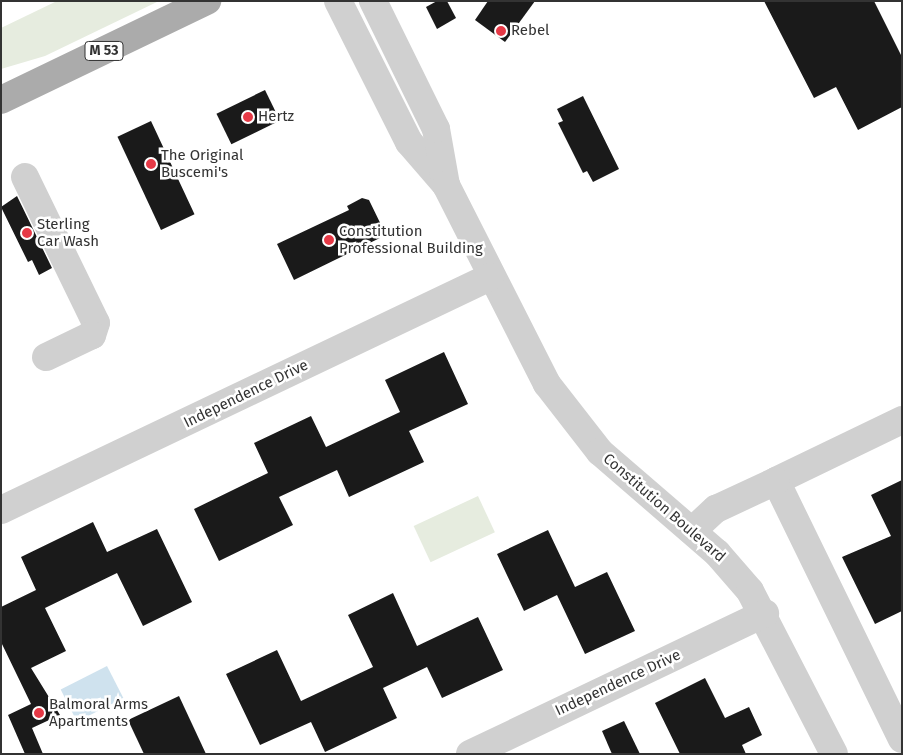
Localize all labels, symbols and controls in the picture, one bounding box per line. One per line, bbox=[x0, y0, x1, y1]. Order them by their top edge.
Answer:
place label: Rebel bbox=[511, 22, 550, 40]
marker: Rebel bbox=[495, 25, 507, 37]
road number: M 53 bbox=[84, 40, 124, 62]
place label: Hertz bbox=[258, 108, 294, 126]
marker: Hertz bbox=[242, 111, 254, 123]
place label: The Original Buscemi's bbox=[161, 146, 243, 181]
marker: The Original Buscemi's bbox=[145, 158, 157, 170]
place label: Sterling Car Wash bbox=[37, 215, 99, 250]
place label: Constitution Professional Building bbox=[339, 222, 483, 257]
marker: Sterling Car Wash bbox=[21, 227, 33, 239]
marker: Constitution Professional Building bbox=[323, 234, 335, 246]
street label: Independence Drive bbox=[181, 356, 311, 432]
street label: Constitution Boulevard bbox=[599, 450, 729, 566]
street label: Independence Drive bbox=[552, 646, 684, 720]
place label: Balmoral Arms Apartments bbox=[49, 695, 148, 730]
marker: Balmoral Arms Apartments bbox=[33, 707, 45, 719]

